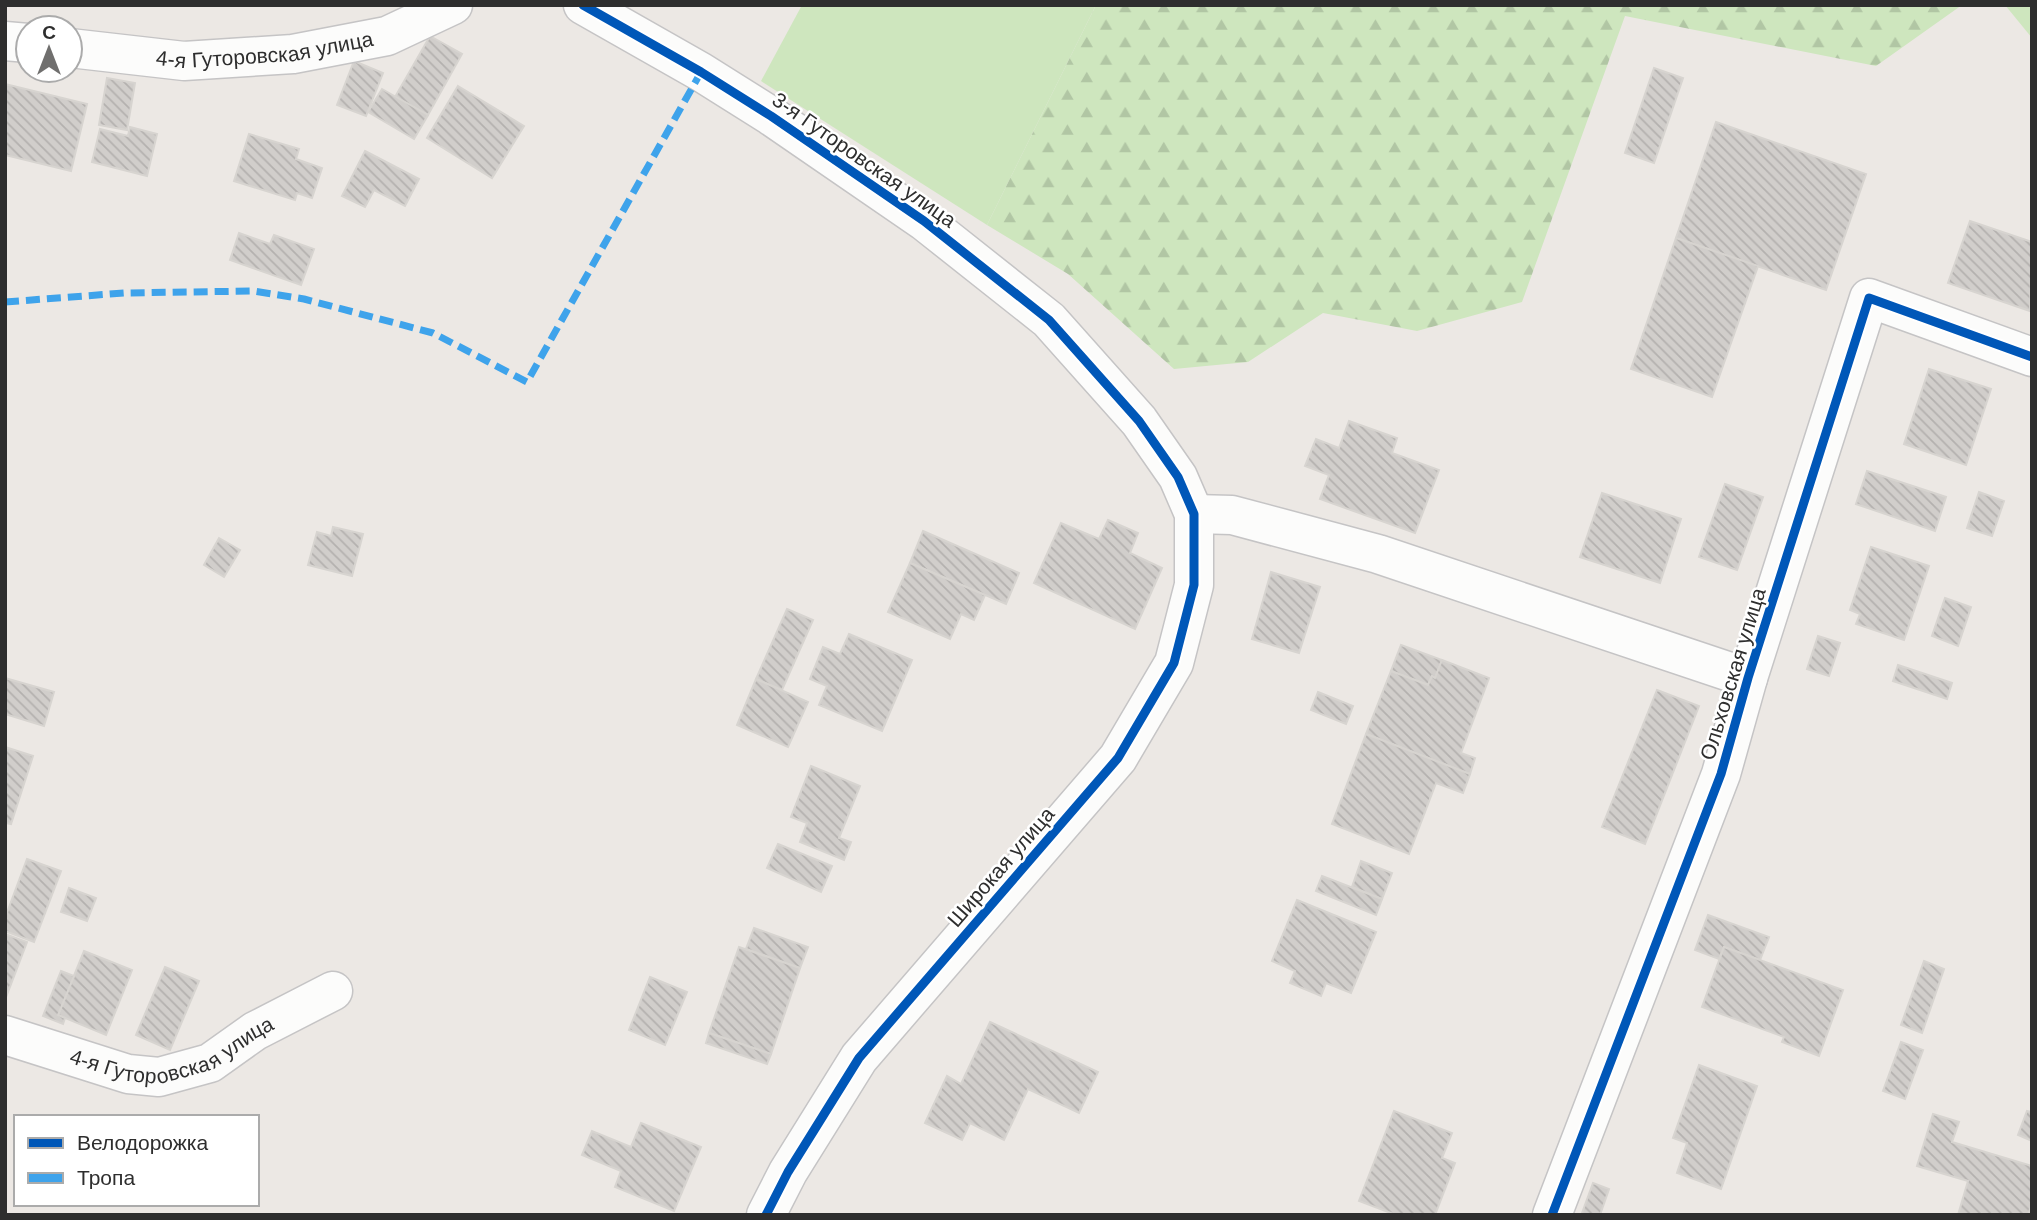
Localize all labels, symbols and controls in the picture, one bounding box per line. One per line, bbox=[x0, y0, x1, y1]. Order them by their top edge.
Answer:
north arrow bbox=[14, 14, 84, 84]
text: С bbox=[42, 22, 56, 43]
street label: 4-я Гуторовская улица bbox=[155, 27, 375, 72]
street label: 3-я Гуторовская улица bbox=[768, 88, 961, 232]
street label: Ольховская улица bbox=[1695, 585, 1770, 763]
street label: Широкая улица bbox=[943, 802, 1059, 931]
street label: 4-я Гуторовская улица bbox=[67, 1012, 277, 1088]
legend bbox=[14, 1115, 259, 1206]
text: Велодорожка bbox=[77, 1131, 208, 1154]
text: Тропа bbox=[77, 1166, 135, 1189]

